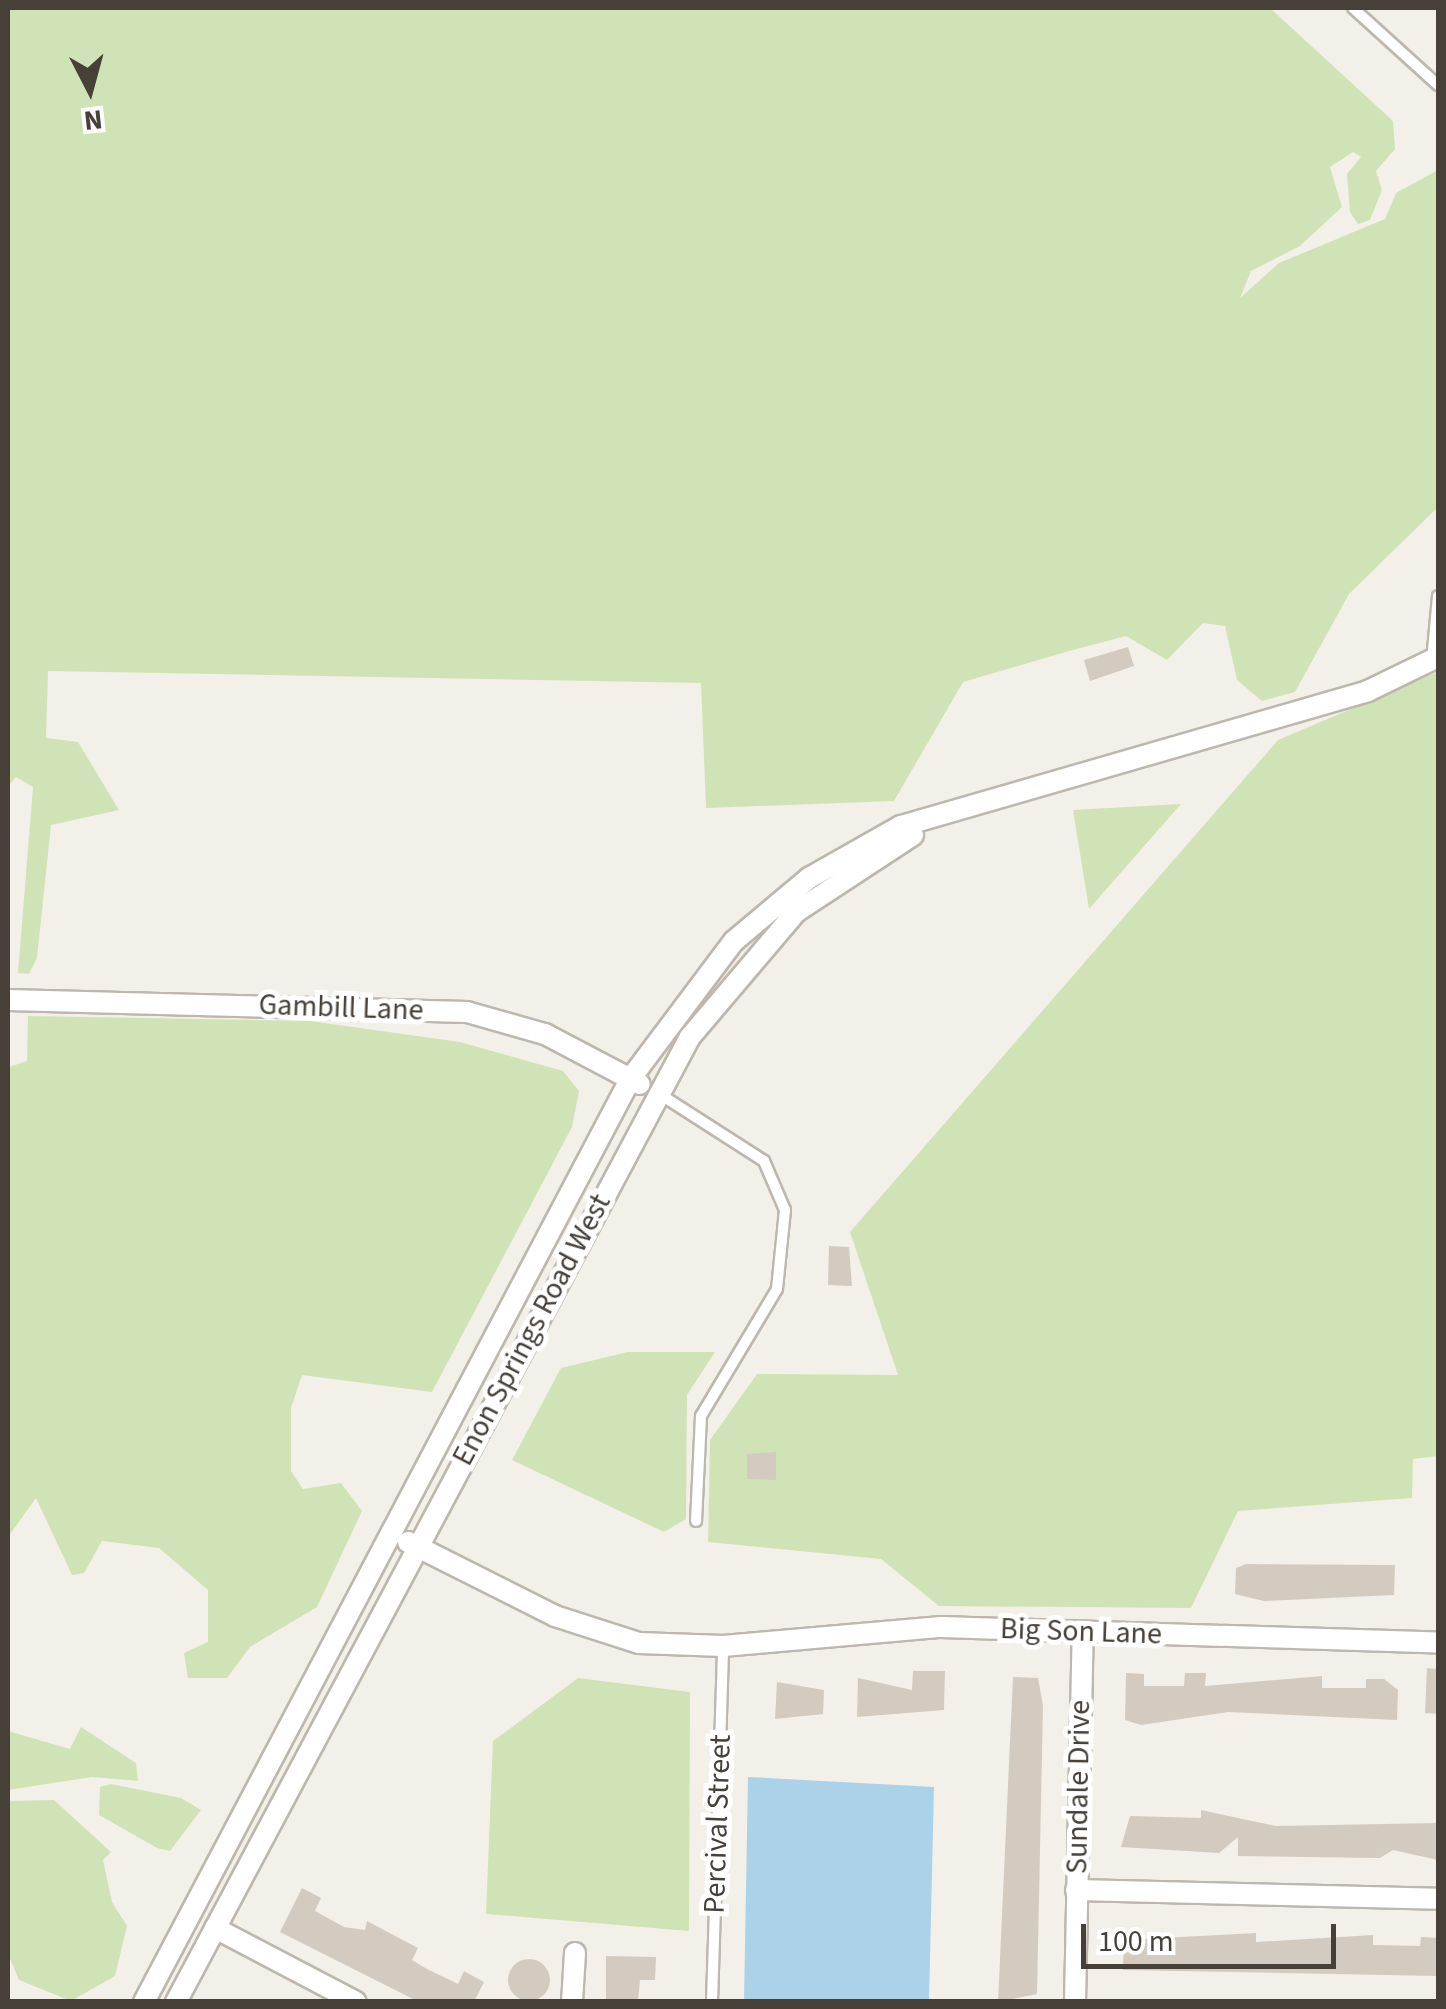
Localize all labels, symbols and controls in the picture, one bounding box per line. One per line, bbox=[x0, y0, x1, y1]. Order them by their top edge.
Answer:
north arrow bbox=[40, 40, 140, 140]
text: N bbox=[82, 99, 104, 141]
street label: Gambill Lane bbox=[258, 987, 424, 1029]
street label: Enon Springs Road West bbox=[445, 1188, 619, 1472]
street label: Big Son Lane bbox=[1000, 1611, 1162, 1653]
street label: Sundale Drive bbox=[1059, 1700, 1099, 1874]
street label: Percival Street bbox=[697, 1734, 739, 1914]
scale bar bbox=[1086, 1904, 1341, 1966]
text: 100 m bbox=[1098, 1920, 1174, 1963]

